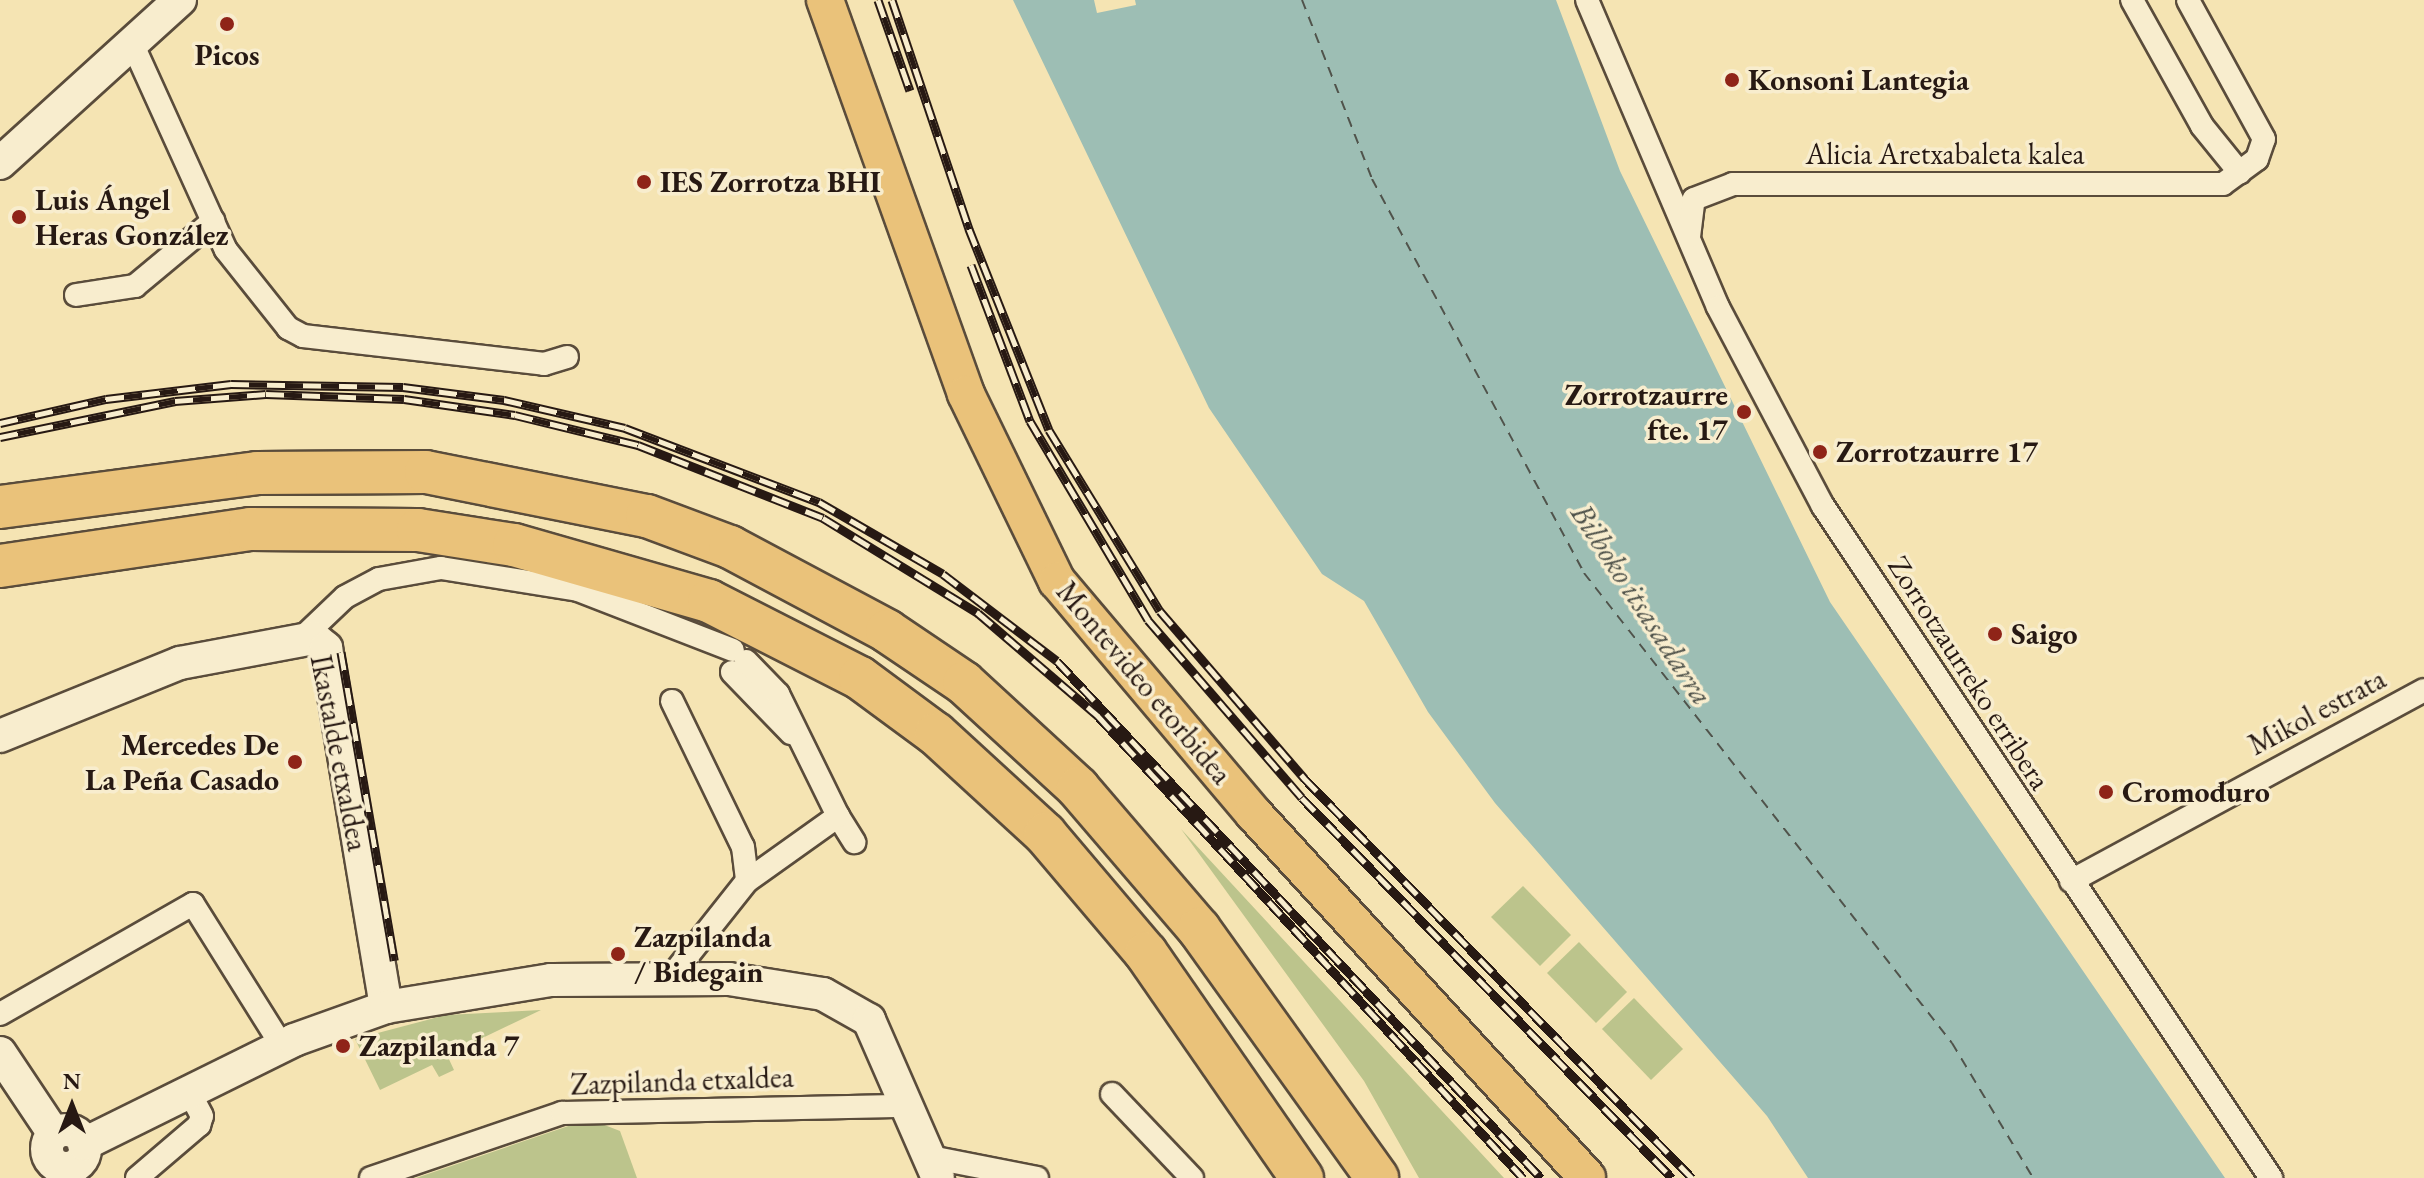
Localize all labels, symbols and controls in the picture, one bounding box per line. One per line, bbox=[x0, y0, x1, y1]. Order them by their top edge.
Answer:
marker: Picos bbox=[218, 15, 236, 33]
place label: Picos bbox=[194, 37, 260, 73]
place label: Konsoni Lantegia bbox=[1748, 62, 1969, 98]
marker: Konsoni Lantegia bbox=[1723, 71, 1741, 89]
street label: Alicia Aretxabaleta kalea bbox=[1805, 136, 2085, 172]
place label: IES Zorrotza BHI bbox=[660, 164, 881, 200]
marker: IES Zorrotza BHI bbox=[635, 173, 653, 191]
place label: Luis Ángel Heras González bbox=[35, 182, 229, 252]
marker: Luis Ángel Heras González bbox=[10, 208, 28, 226]
place label: Zorrotzaurre fte. 17 bbox=[1565, 377, 1728, 448]
marker: Zorrotzaurre fte. 17 bbox=[1735, 403, 1753, 421]
place label: Zorrotzaurre 17 bbox=[1836, 434, 2038, 470]
marker: Zorrotzaurre 17 bbox=[1811, 443, 1829, 461]
water label: Bilboko itsasadarra bbox=[1563, 496, 1721, 712]
street label: Zorrotzaurreko erribera bbox=[1880, 549, 2058, 797]
street label: Montevideo etorbidea bbox=[1049, 574, 1239, 792]
place label: Saigo bbox=[2011, 616, 2078, 652]
marker: Saigo bbox=[1986, 625, 2004, 643]
street label: Ikastalde etxaldea bbox=[302, 652, 376, 854]
street label: Mikol estrata bbox=[2242, 661, 2392, 763]
place label: Mercedes De La Peña Casado bbox=[85, 727, 279, 798]
marker: Mercedes De La Peña Casado bbox=[286, 753, 304, 771]
place label: Cromoduro bbox=[2122, 774, 2270, 810]
marker: Cromoduro bbox=[2097, 783, 2115, 801]
place label: Zazpilanda / Bidegain bbox=[634, 919, 771, 990]
marker: Zazpilanda / Bidegain bbox=[609, 945, 627, 963]
place label: Zazpilanda 7 bbox=[359, 1028, 519, 1064]
marker: Zazpilanda 7 bbox=[334, 1037, 352, 1055]
street label: Zazpilanda etxaldea bbox=[570, 1059, 794, 1103]
north arrow bbox=[32, 1066, 112, 1146]
text: N bbox=[63, 1067, 81, 1096]

